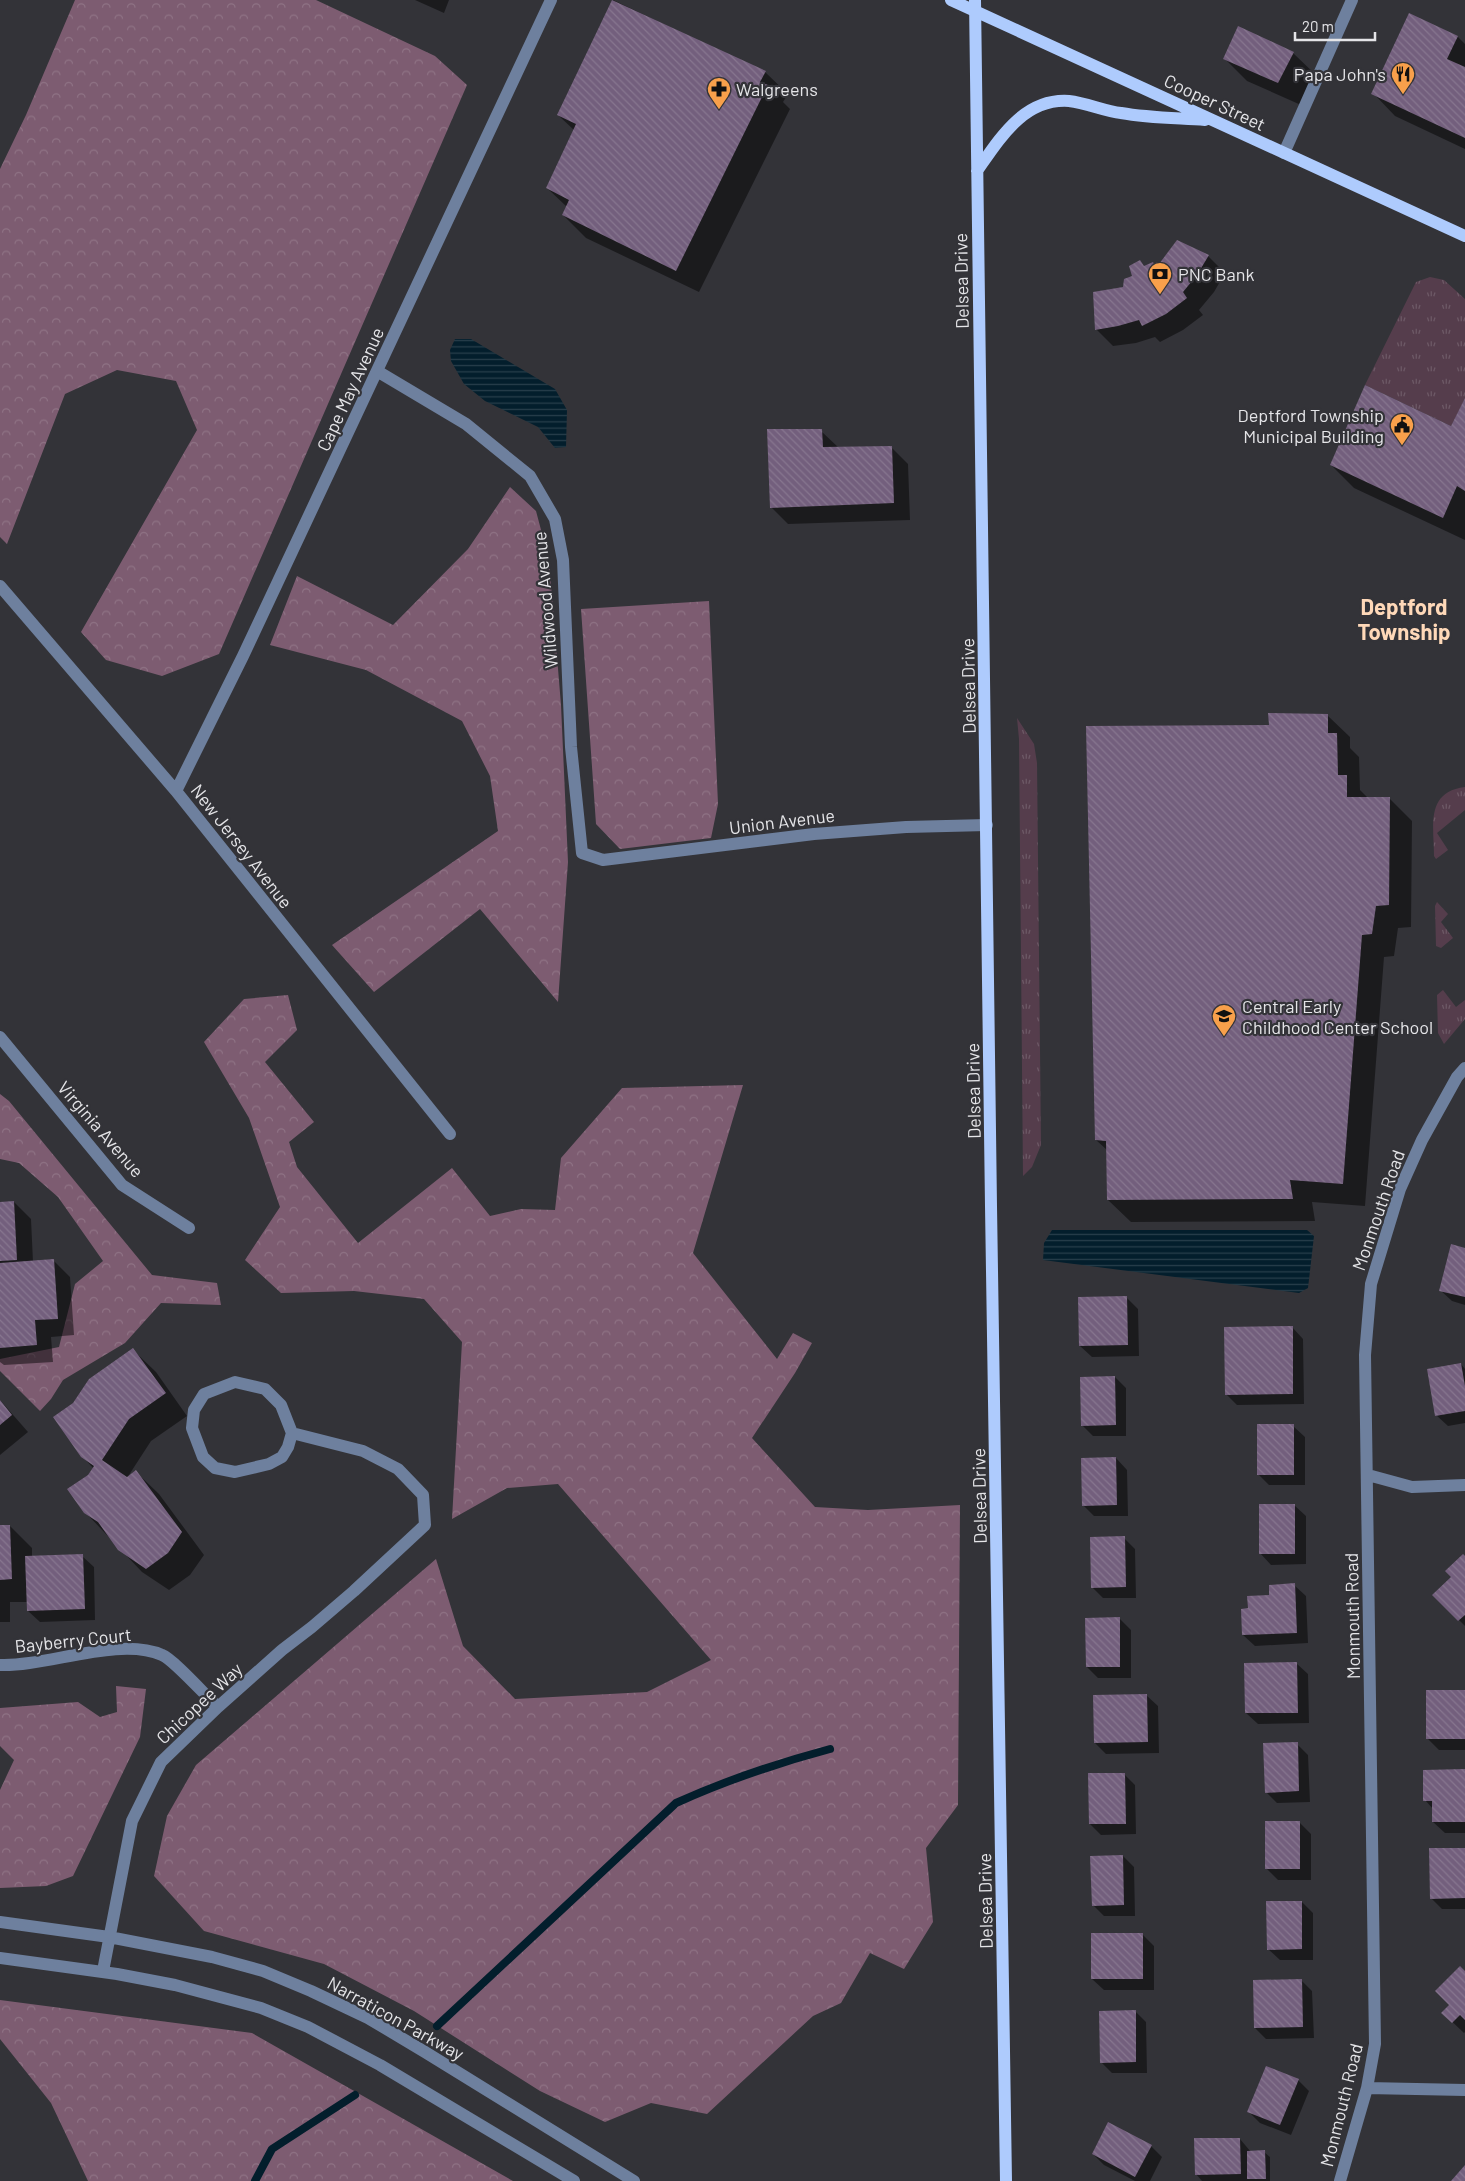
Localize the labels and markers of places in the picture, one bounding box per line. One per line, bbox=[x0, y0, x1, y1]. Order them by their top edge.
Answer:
restaurant icon: Papa John's bbox=[1390, 61, 1416, 95]
place label: Papa John's bbox=[1294, 63, 1386, 85]
pharmacy icon: Walgreens bbox=[706, 76, 732, 110]
place label: Walgreens bbox=[736, 78, 818, 100]
bank icon: PNC Bank bbox=[1147, 261, 1173, 295]
place label: PNC Bank bbox=[1178, 263, 1254, 285]
place label: Deptford Township Municipal Building bbox=[1238, 404, 1384, 447]
public building icon: Deptford Township Municipal Building bbox=[1389, 412, 1415, 446]
place label: Central Early Childhood Center School bbox=[1242, 995, 1433, 1038]
school or university icon: Central Early Childhood Center School bbox=[1211, 1003, 1237, 1037]

